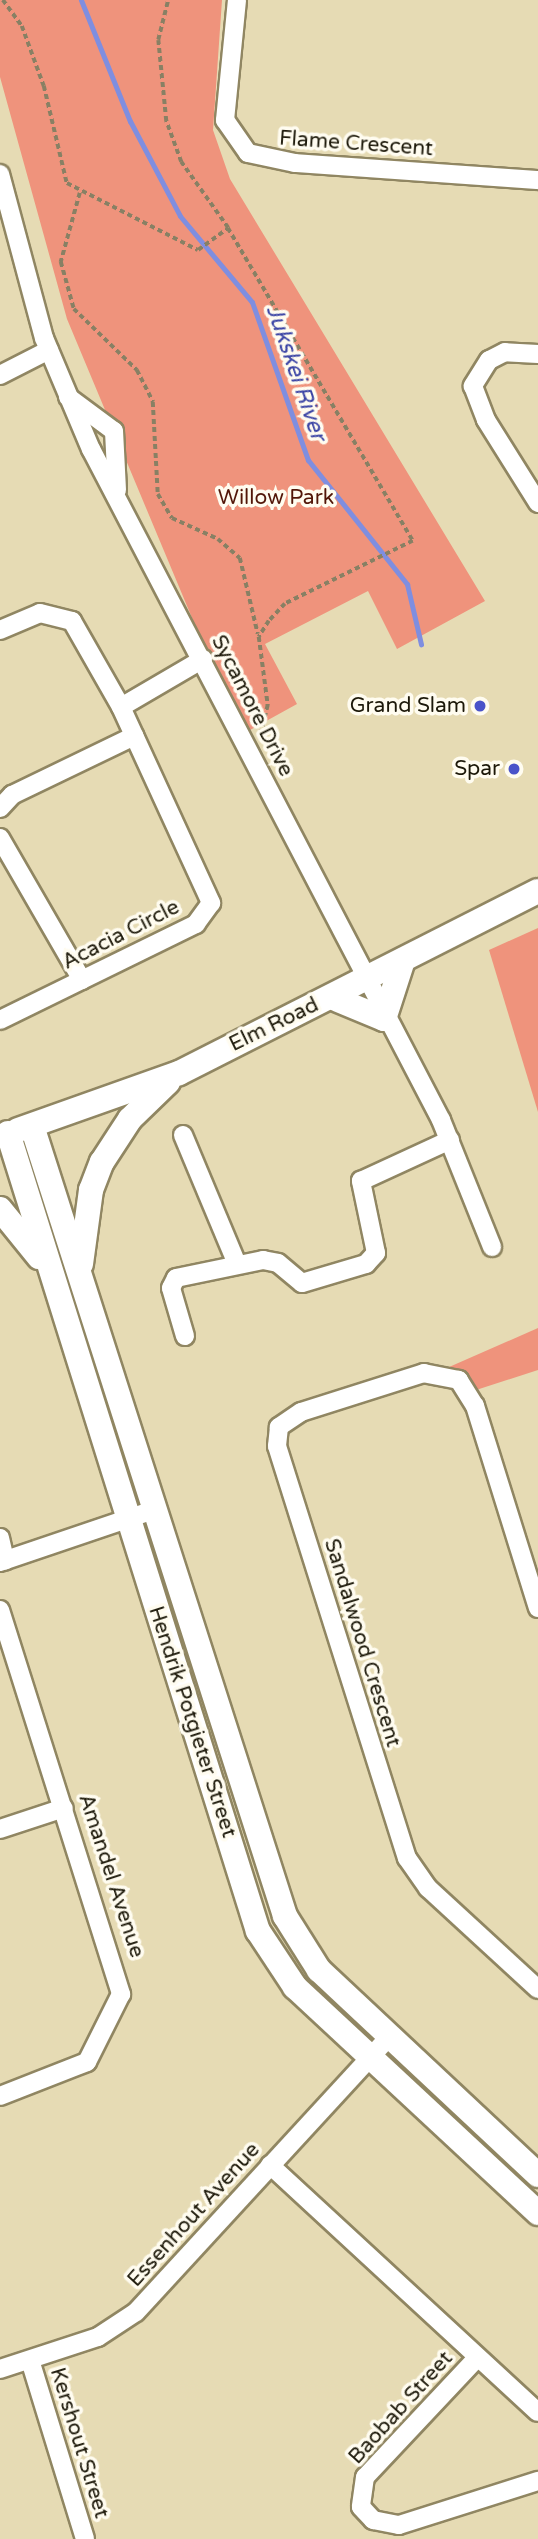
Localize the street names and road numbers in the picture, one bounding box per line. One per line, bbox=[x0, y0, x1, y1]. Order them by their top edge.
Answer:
street label: Flame Crescent bbox=[278, 126, 434, 162]
street label: Sycamore Drive bbox=[206, 631, 298, 781]
street label: Acacia Circle bbox=[58, 895, 184, 975]
street label: Elm Road bbox=[225, 993, 323, 1057]
street label: Sandalwood Crescent bbox=[318, 1536, 406, 1750]
street label: Hendrik Potgieter Street bbox=[143, 1603, 241, 1841]
street label: Amandel Avenue bbox=[73, 1791, 149, 1961]
street label: Essenhout Avenue bbox=[123, 2138, 265, 2292]
street label: Baobab Street bbox=[344, 2346, 458, 2470]
street label: Kershout Street bbox=[44, 2365, 114, 2521]

